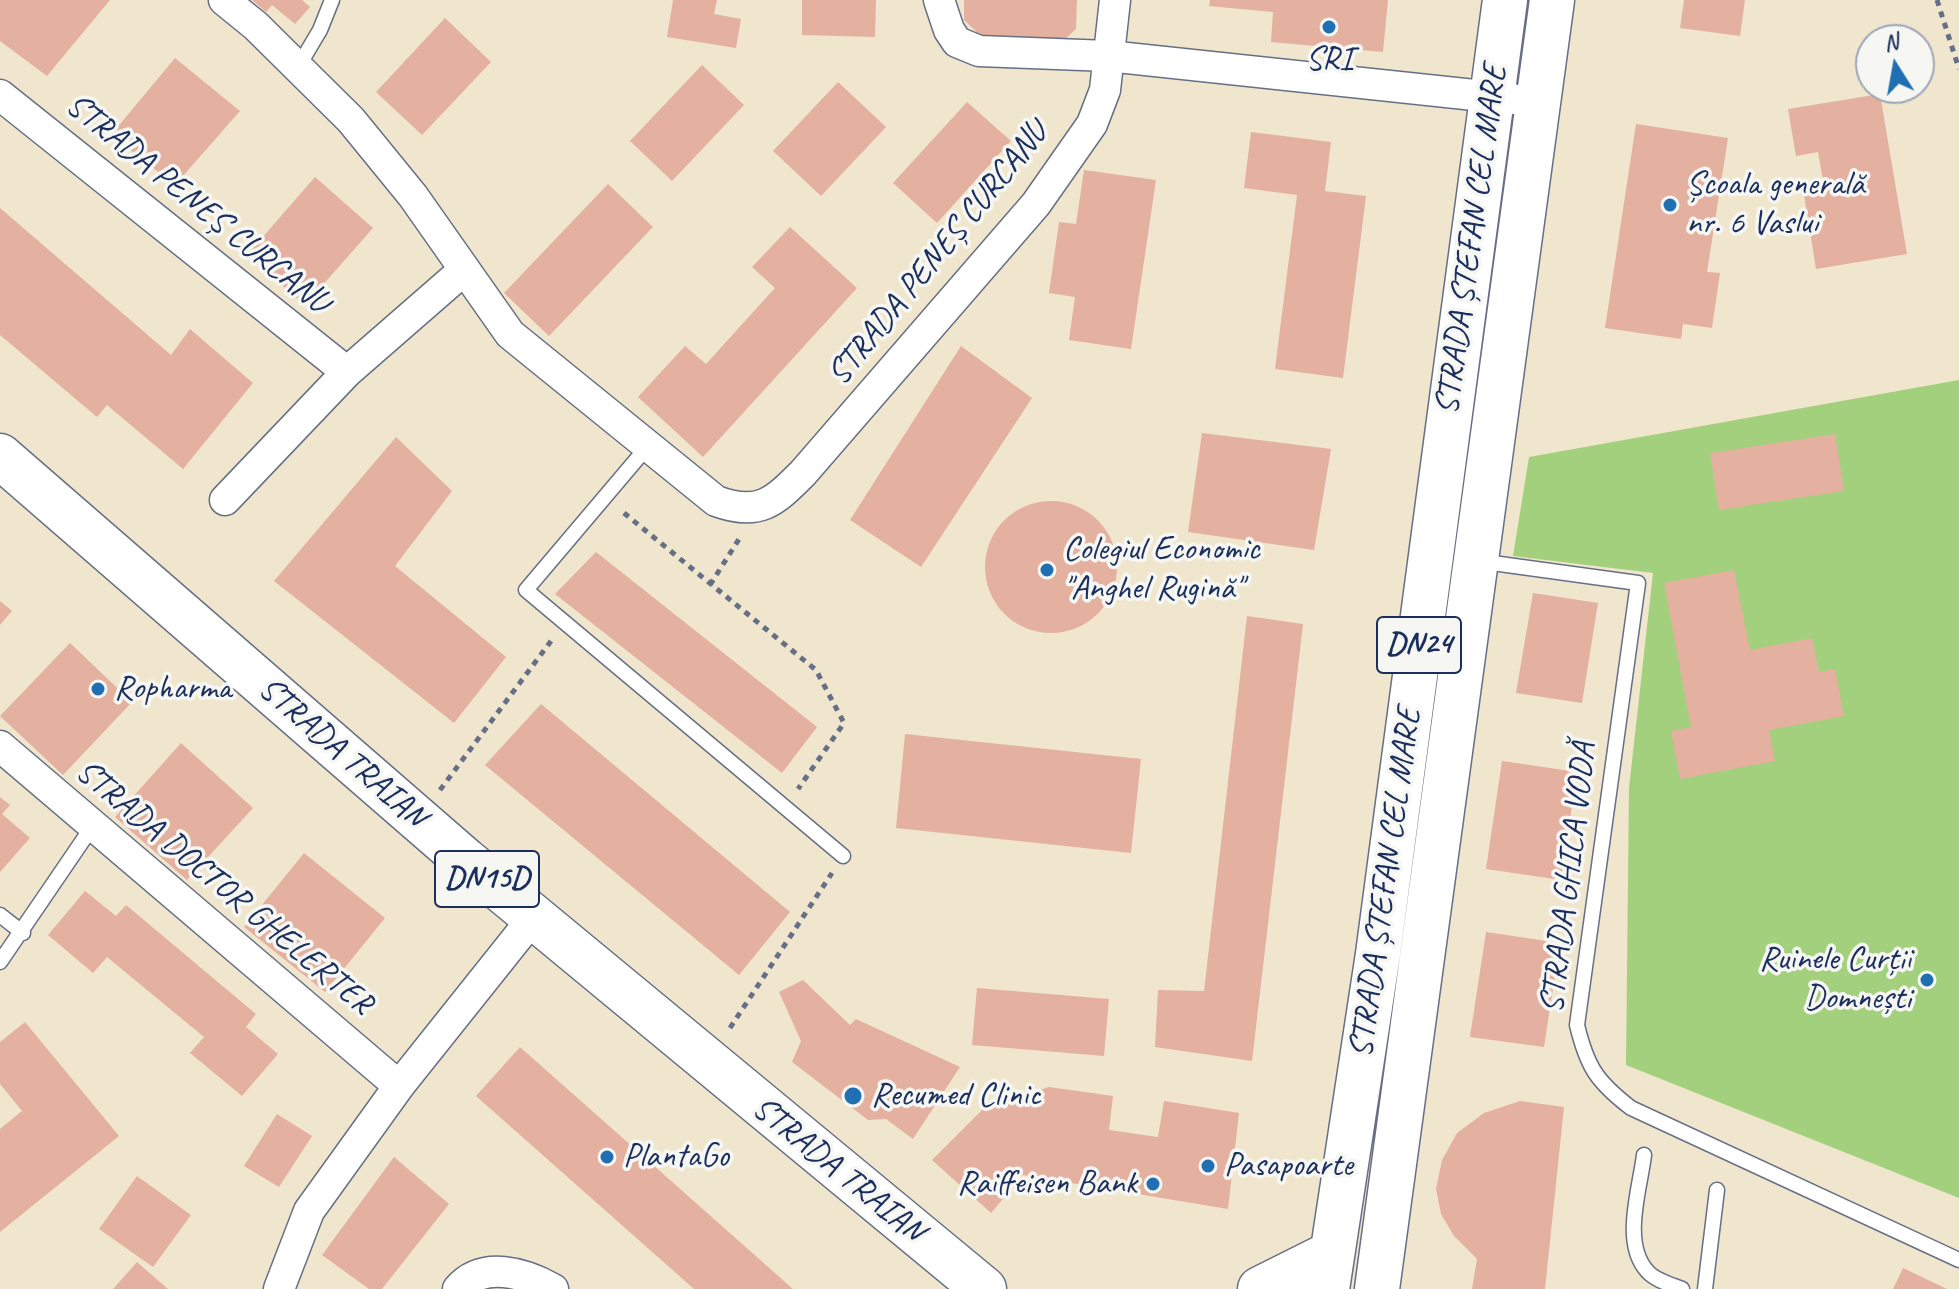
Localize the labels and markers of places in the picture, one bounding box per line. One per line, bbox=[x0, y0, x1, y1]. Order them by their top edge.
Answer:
marker: SRI bbox=[1320, 18, 1338, 36]
place label: SRI bbox=[1305, 40, 1353, 80]
place label: Școala generală nr. 6 Vaslui bbox=[1686, 165, 1864, 244]
marker: Școala generală nr. 6 Vaslui bbox=[1661, 196, 1679, 214]
place label: Colegiul Economic "Anghel Rugină" bbox=[1063, 530, 1260, 610]
marker: Colegiul Economic "Anghel Rugină" bbox=[1038, 561, 1056, 579]
place label: Ropharma bbox=[114, 669, 231, 709]
marker: Ropharma bbox=[89, 680, 107, 698]
place label: Ruinele Curții Domnești bbox=[1759, 940, 1911, 1020]
marker: Ruinele Curții Domnești bbox=[1918, 971, 1936, 989]
place label: Recumed Clinic bbox=[871, 1076, 1041, 1116]
marker: Recumed Clinic bbox=[842, 1085, 864, 1107]
place label: PlantaGo bbox=[623, 1137, 729, 1177]
place label: Pasapoarte bbox=[1224, 1146, 1353, 1186]
marker: PlantaGo bbox=[598, 1148, 616, 1166]
marker: Pasapoarte bbox=[1199, 1157, 1217, 1175]
place label: Raiffeisen Bank bbox=[957, 1164, 1137, 1204]
marker: Raiffeisen Bank bbox=[1144, 1175, 1162, 1193]

